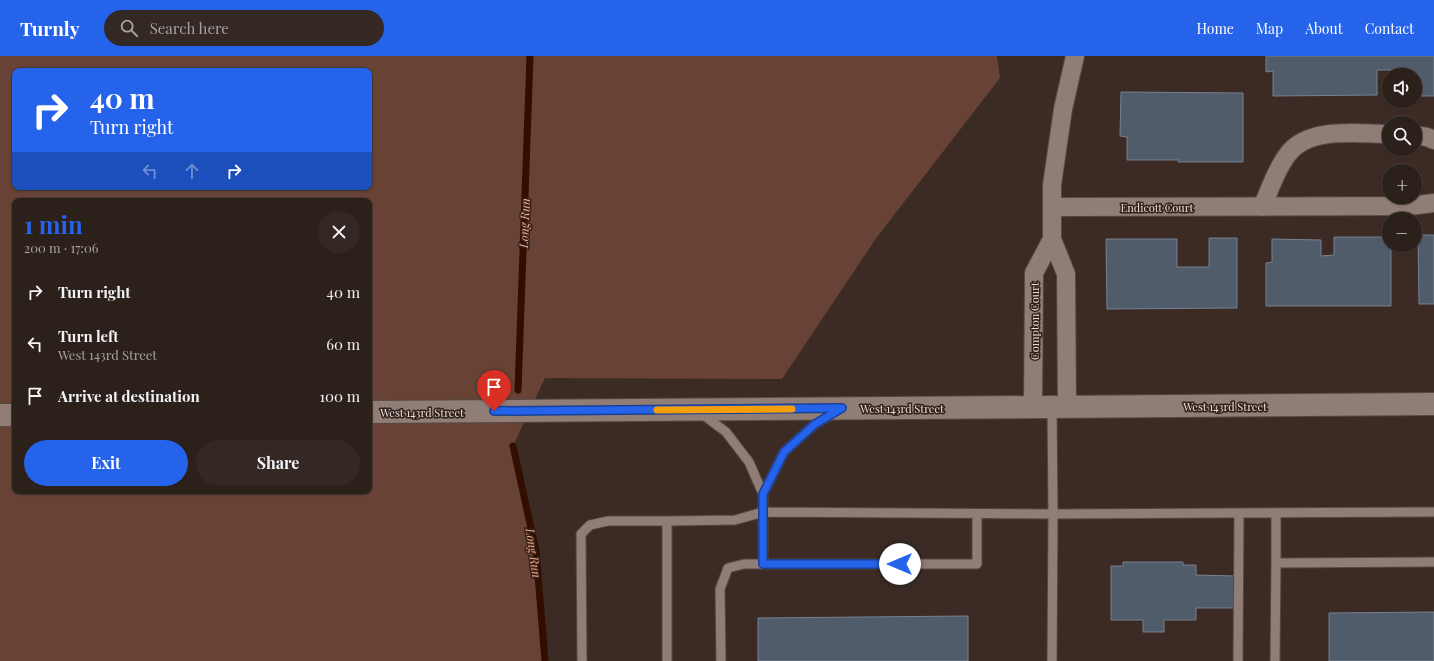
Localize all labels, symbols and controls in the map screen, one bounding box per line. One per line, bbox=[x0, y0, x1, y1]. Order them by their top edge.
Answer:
search box bbox=[104, 10, 384, 46]
text: Turnly bbox=[20, 15, 80, 41]
icon: search bbox=[118, 17, 140, 39]
text: Search here bbox=[150, 18, 229, 38]
text: Home bbox=[1196, 19, 1234, 38]
text: Map bbox=[1256, 19, 1283, 38]
text: About bbox=[1305, 19, 1343, 38]
text: Contact bbox=[1365, 19, 1414, 38]
map controls bbox=[1382, 68, 1422, 252]
button: sound bbox=[1382, 68, 1422, 108]
text: 40 m bbox=[90, 79, 155, 116]
icon: right bbox=[24, 84, 76, 136]
text: Turn right bbox=[90, 115, 173, 139]
button: search bbox=[1382, 116, 1422, 156]
icon: left bbox=[139, 160, 161, 182]
icon: ahead bbox=[181, 160, 203, 182]
icon: right bbox=[223, 160, 245, 182]
button: + bbox=[1382, 164, 1422, 204]
water label: Long Run bbox=[515, 198, 533, 249]
street label: Endicott Court bbox=[1121, 200, 1194, 215]
text: 1 min bbox=[24, 208, 83, 240]
button: close bbox=[318, 211, 360, 253]
button: − bbox=[1382, 212, 1422, 252]
text: 200 m · 17:06 bbox=[24, 239, 99, 256]
icon: right bbox=[24, 281, 46, 303]
text: Turn right bbox=[58, 282, 131, 302]
text: 40 m bbox=[327, 282, 360, 302]
street label: Compton Court bbox=[1027, 282, 1042, 360]
text: Turn left bbox=[58, 326, 119, 346]
icon: left bbox=[24, 333, 46, 355]
text: 60 m bbox=[326, 334, 360, 354]
text: West 143rd Street bbox=[58, 346, 157, 363]
pin bbox=[477, 370, 511, 411]
icon: arrive bbox=[483, 376, 505, 398]
icon: arrive bbox=[24, 385, 46, 407]
text: Arrive at destination bbox=[58, 386, 200, 406]
text: 100 m bbox=[319, 386, 360, 406]
street label: West 143rd Street bbox=[1182, 399, 1267, 414]
street label: West 143rd Street bbox=[859, 401, 944, 416]
street label: West 143rd Street bbox=[379, 405, 464, 420]
button: Exit bbox=[24, 440, 188, 486]
button: Share bbox=[196, 440, 360, 486]
water label: Long Run bbox=[522, 526, 545, 579]
position arrow bbox=[879, 543, 921, 585]

